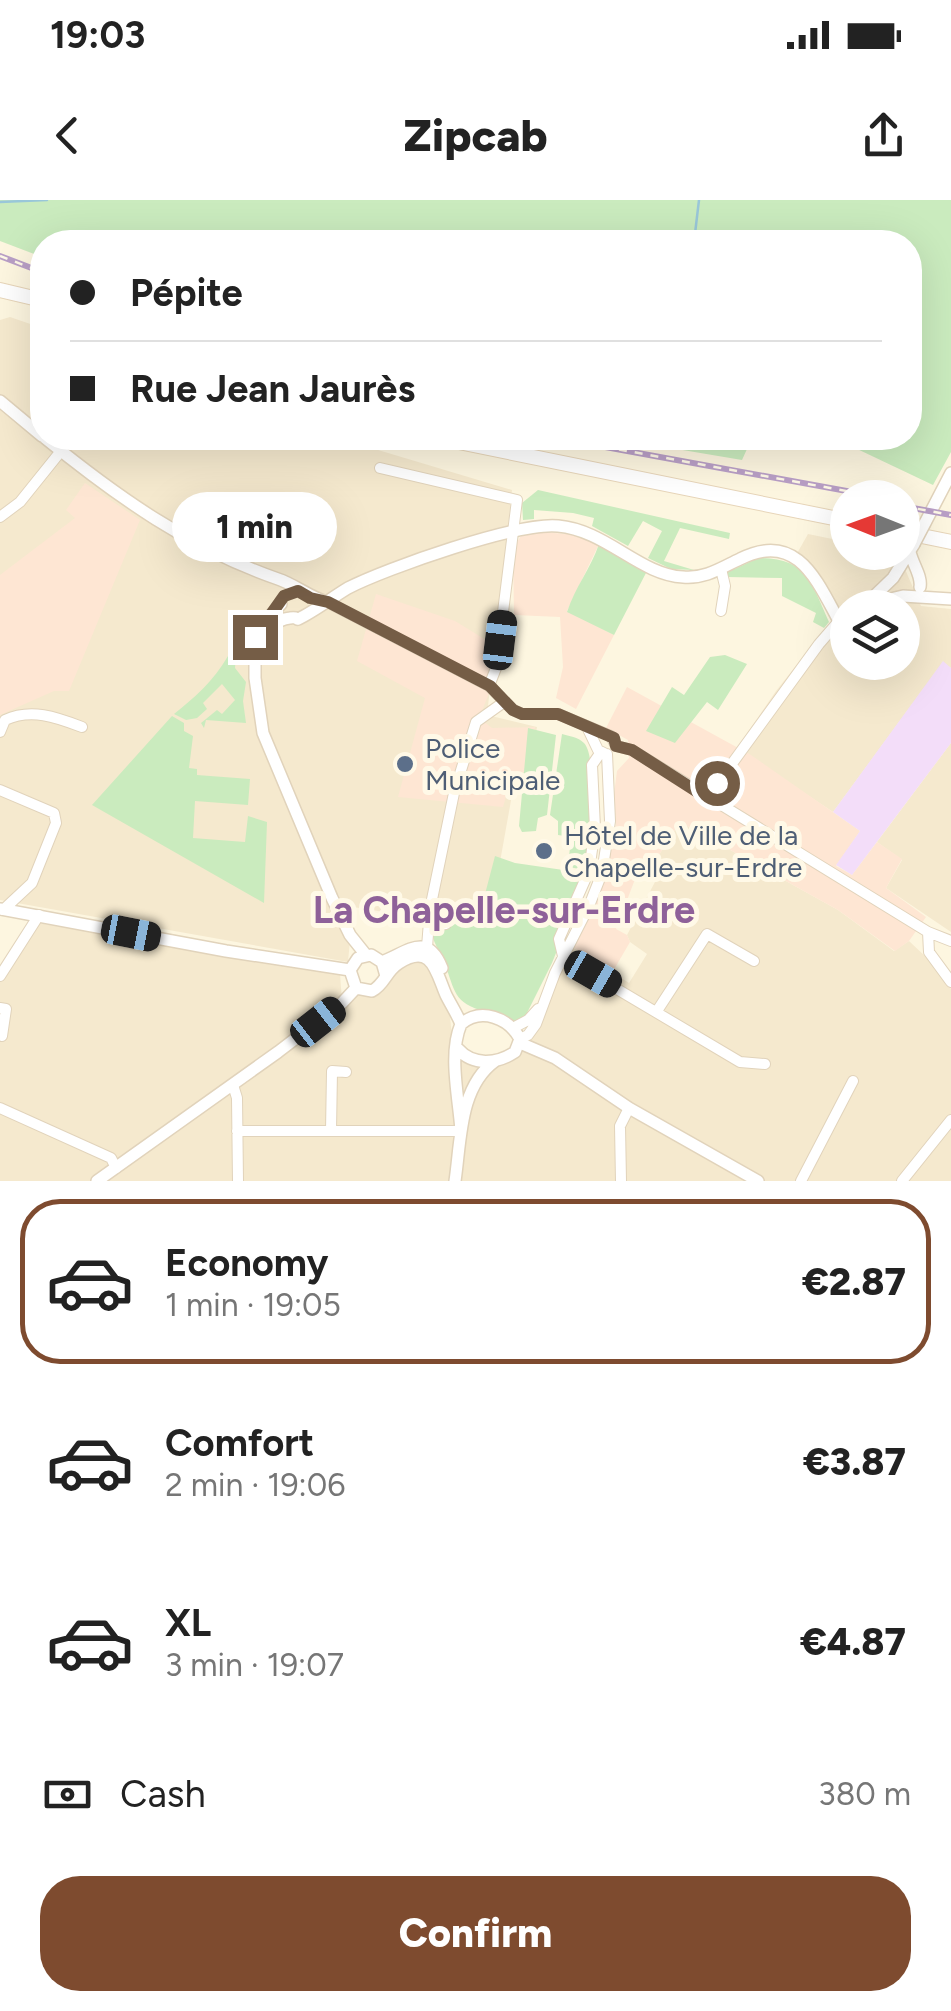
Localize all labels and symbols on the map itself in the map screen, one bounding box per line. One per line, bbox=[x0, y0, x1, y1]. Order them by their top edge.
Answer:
north arrow bbox=[830, 480, 920, 570]
callout: 1 min bbox=[172, 492, 338, 562]
car bbox=[481, 608, 519, 672]
route end bbox=[233, 615, 278, 660]
place label: Police Municipale bbox=[425, 731, 560, 797]
marker: Police Municipale bbox=[394, 753, 416, 775]
route start bbox=[695, 761, 740, 806]
place label: Hôtel de Ville de la Chapelle-sur-Erdre bbox=[564, 818, 802, 884]
marker: Hôtel de Ville de la Chapelle-sur-Erdre bbox=[533, 840, 555, 862]
district label: La Chapelle-sur-Erdre bbox=[313, 887, 695, 933]
car bbox=[99, 913, 163, 953]
car bbox=[560, 946, 626, 1002]
car bbox=[285, 992, 351, 1052]

